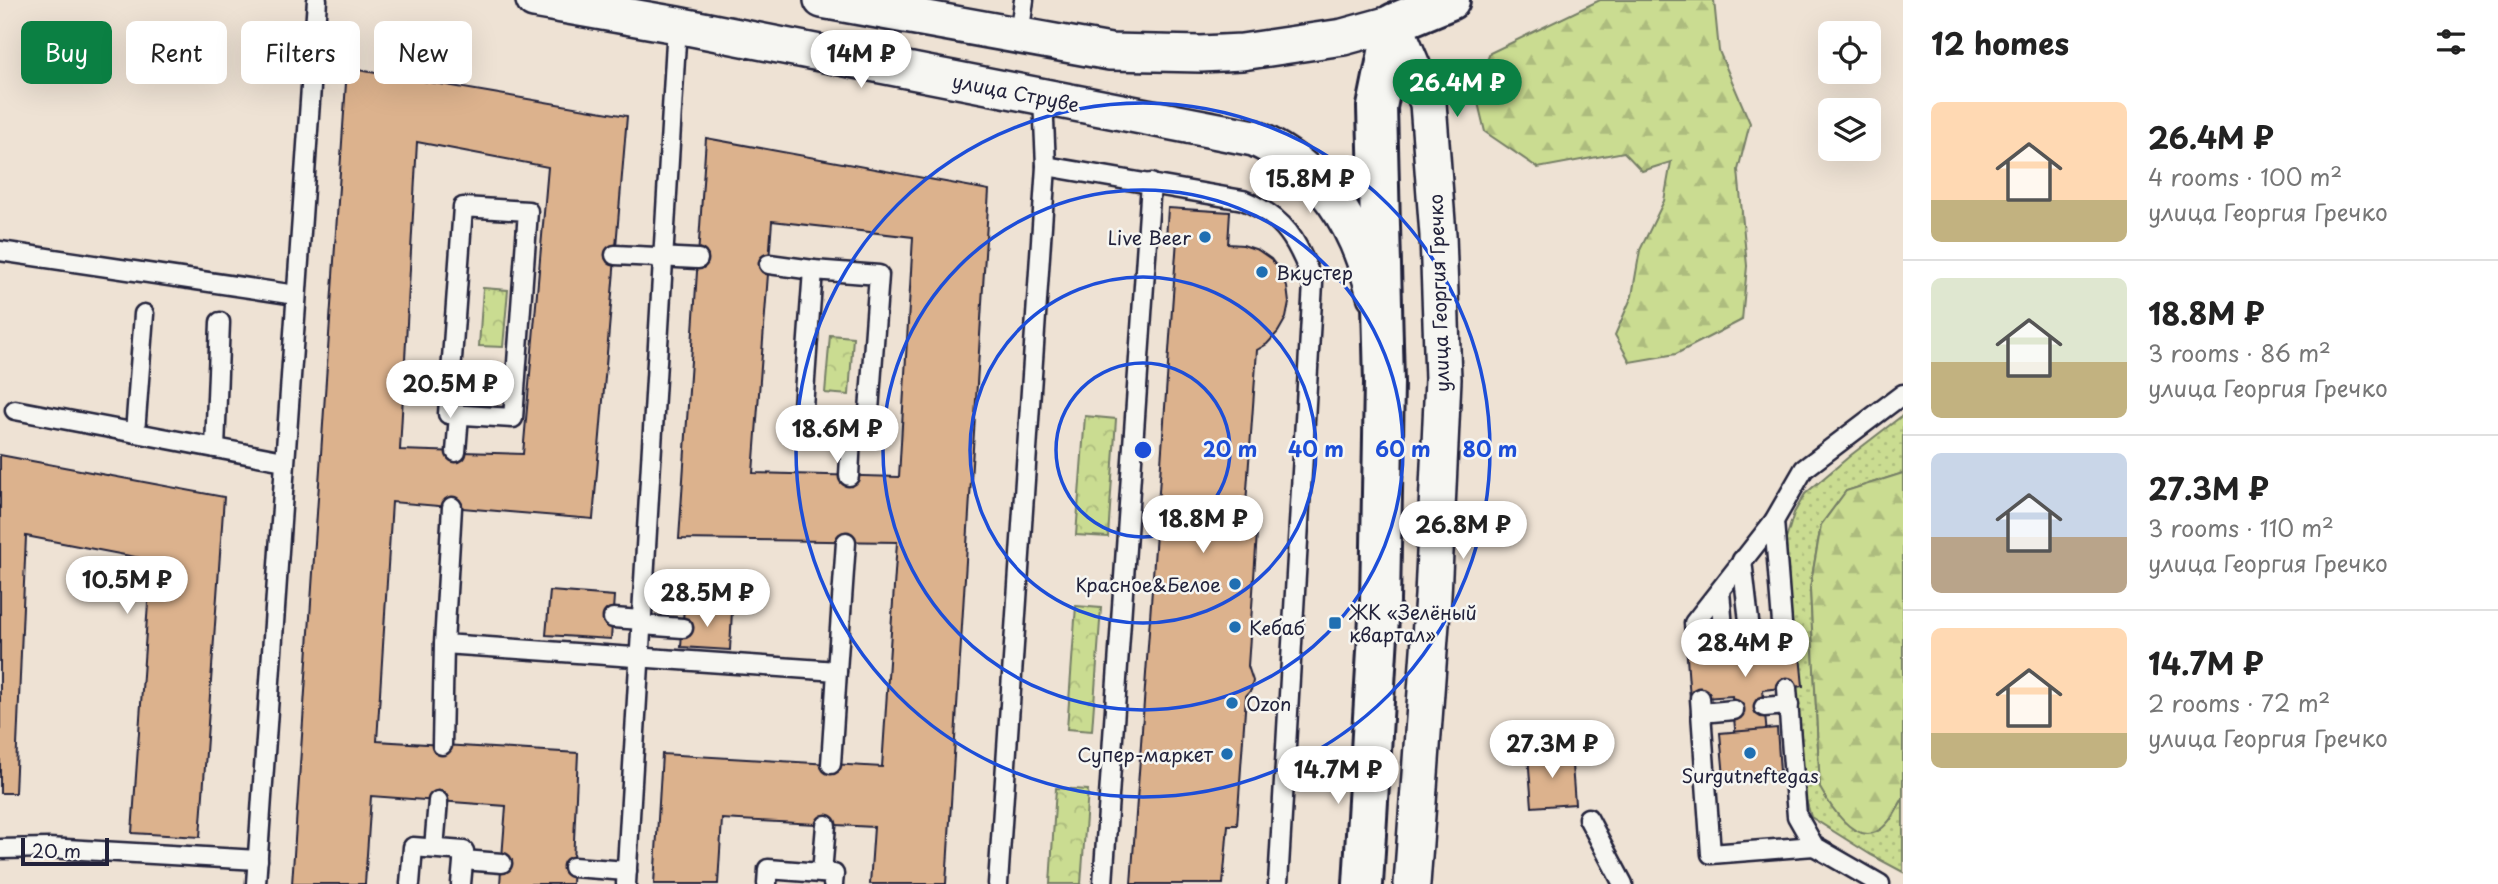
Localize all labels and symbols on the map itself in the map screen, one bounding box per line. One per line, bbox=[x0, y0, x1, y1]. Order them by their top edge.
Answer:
pin: 14M ₽ bbox=[812, 31, 910, 90]
pin: 26.4M ₽ bbox=[1392, 60, 1522, 119]
street label: улица Струве bbox=[950, 66, 1082, 118]
pin: 15.8M ₽ bbox=[1245, 156, 1375, 215]
street label: улица Георгия Гречко bbox=[1421, 194, 1455, 392]
place label: Live Beer bbox=[1107, 223, 1191, 251]
marker: Live Beer bbox=[1197, 229, 1213, 245]
place label: Вкустер bbox=[1276, 258, 1353, 286]
marker: Вкустер bbox=[1254, 264, 1270, 280]
pin: 20.5M ₽ bbox=[385, 360, 515, 420]
pin: 18.6M ₽ bbox=[772, 406, 902, 465]
text: 20 m bbox=[1203, 432, 1257, 464]
text: 40 m bbox=[1288, 432, 1344, 464]
text: 60 m bbox=[1375, 432, 1431, 464]
text: 80 m bbox=[1463, 432, 1517, 464]
centre of rings bbox=[1131, 438, 1155, 462]
pin: 18.8M ₽ bbox=[1138, 496, 1268, 555]
pin: 26.8M ₽ bbox=[1398, 502, 1528, 561]
pin: 10.5M ₽ bbox=[62, 556, 192, 616]
pin: 28.5M ₽ bbox=[642, 570, 772, 629]
place label: Красное&Белое bbox=[1076, 570, 1221, 598]
marker: Красное&Белое bbox=[1227, 576, 1243, 592]
place label: ЖК «Зелёный квартал» bbox=[1348, 598, 1477, 648]
place label: Кебаб bbox=[1249, 613, 1305, 641]
marker: ЖК «Зелёный квартал» bbox=[1327, 615, 1343, 631]
marker: Кебаб bbox=[1227, 619, 1243, 635]
pin: 28.4M ₽ bbox=[1680, 620, 1810, 679]
place label: Ozon bbox=[1246, 689, 1291, 717]
marker: Ozon bbox=[1224, 695, 1240, 711]
pin: 27.3M ₽ bbox=[1487, 720, 1617, 780]
place label: Супер-маркет bbox=[1077, 740, 1214, 768]
marker: Surgutneftegas bbox=[1742, 745, 1758, 761]
marker: Супер-маркет bbox=[1219, 746, 1235, 762]
pin: 14.7M ₽ bbox=[1273, 746, 1403, 806]
place label: Surgutneftegas bbox=[1681, 761, 1819, 789]
scale bar bbox=[21, 835, 108, 867]

